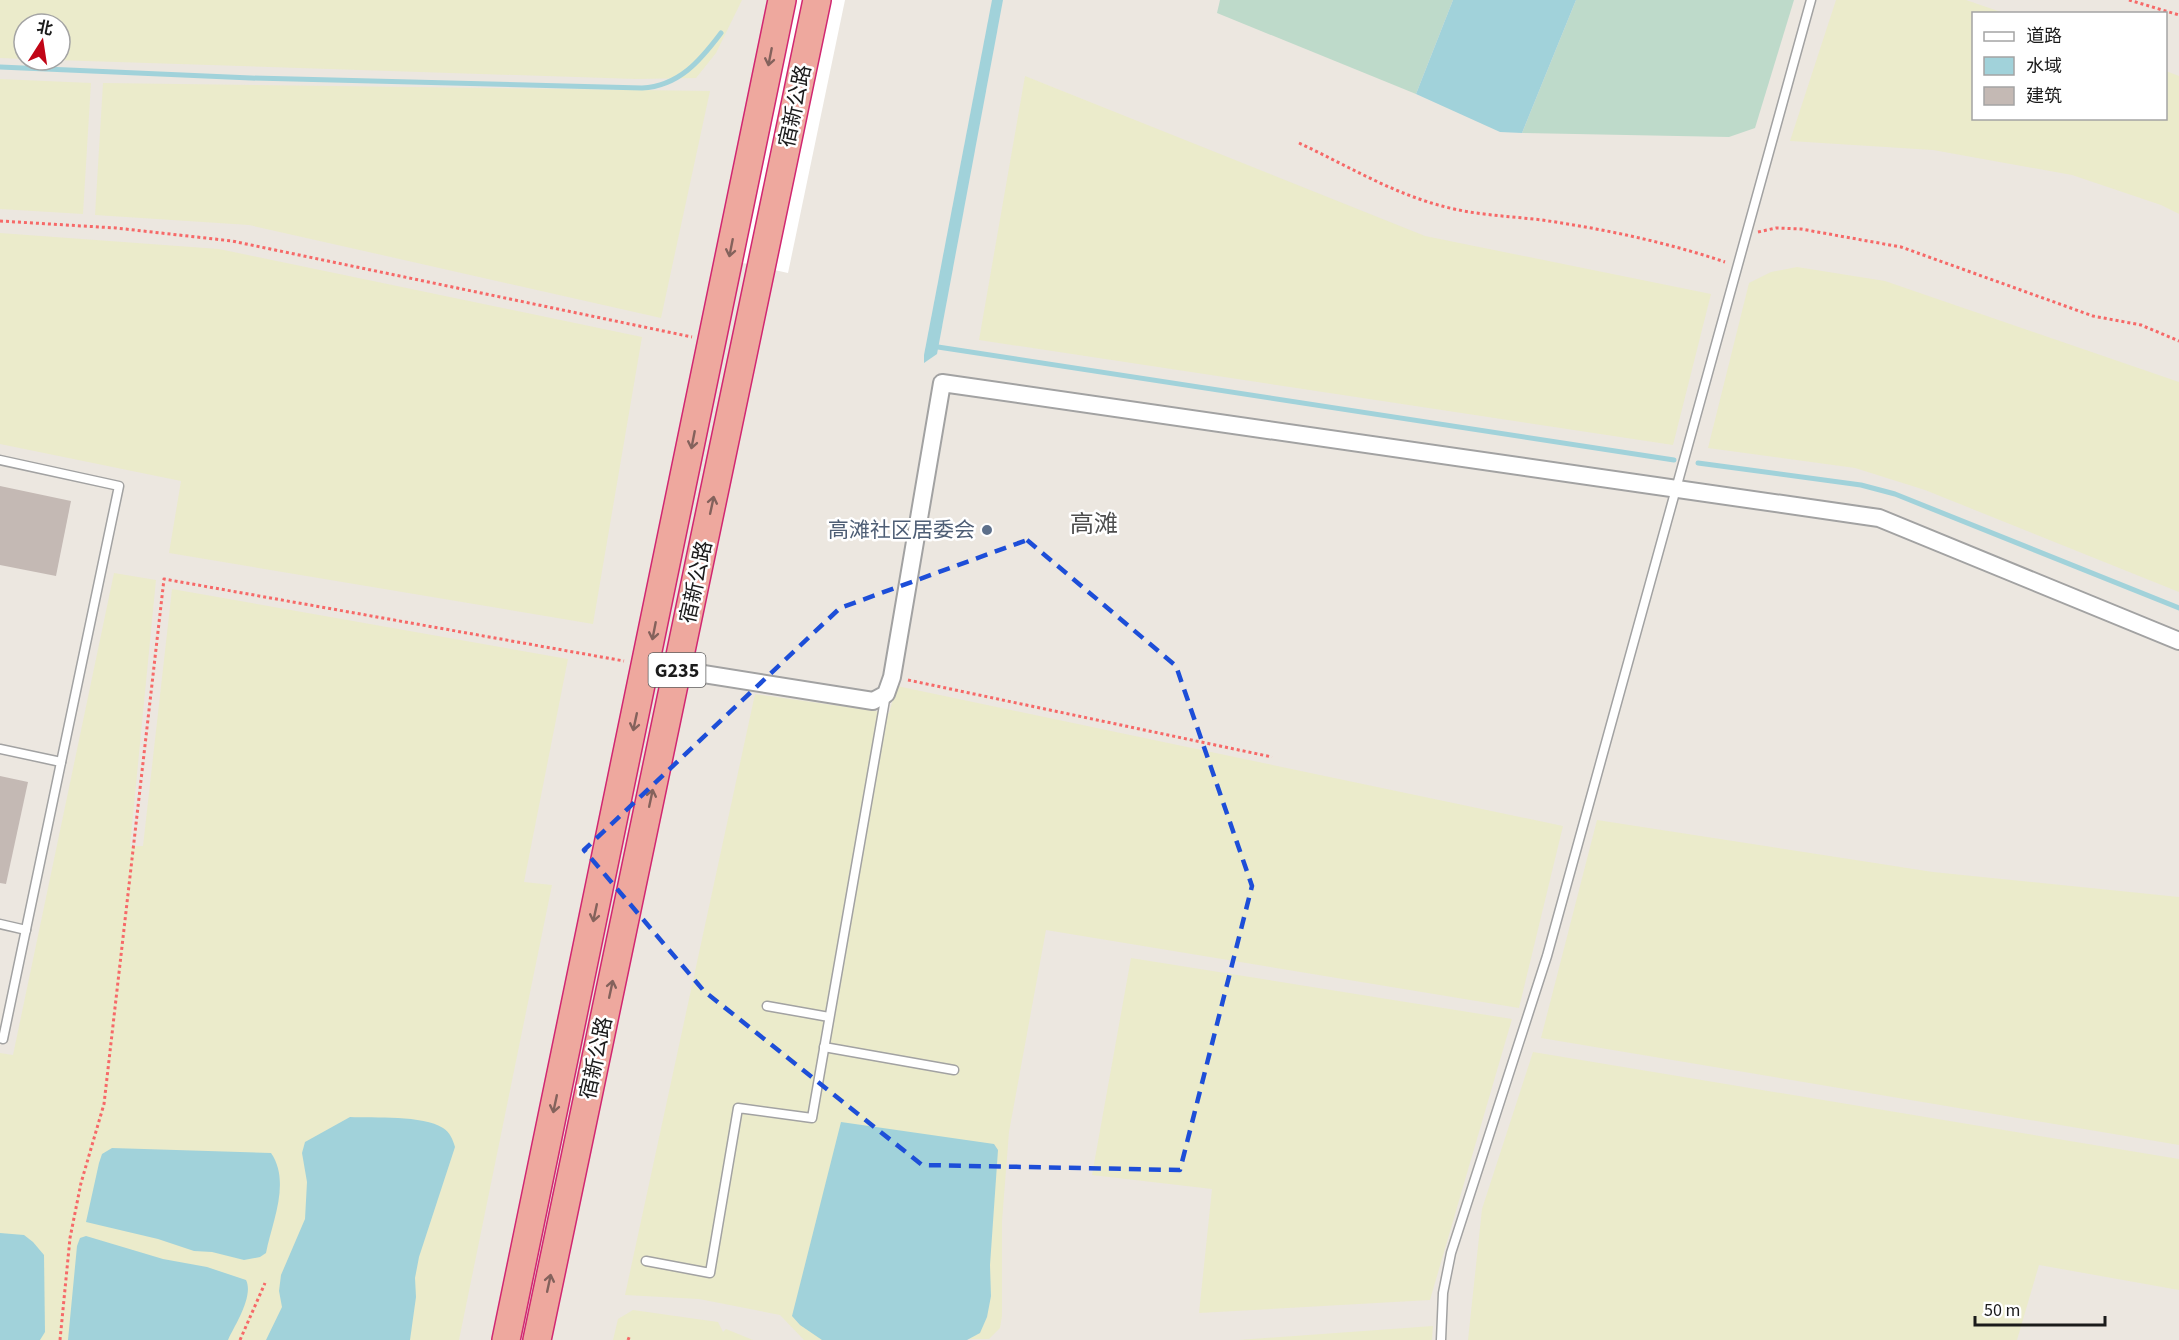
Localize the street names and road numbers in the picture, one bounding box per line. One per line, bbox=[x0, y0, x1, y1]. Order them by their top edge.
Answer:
street label: 宿新公路 bbox=[772, 62, 818, 150]
street label: 宿新公路 bbox=[673, 538, 719, 626]
road number: G235 bbox=[648, 653, 706, 687]
street label: 宿新公路 bbox=[573, 1014, 619, 1102]

